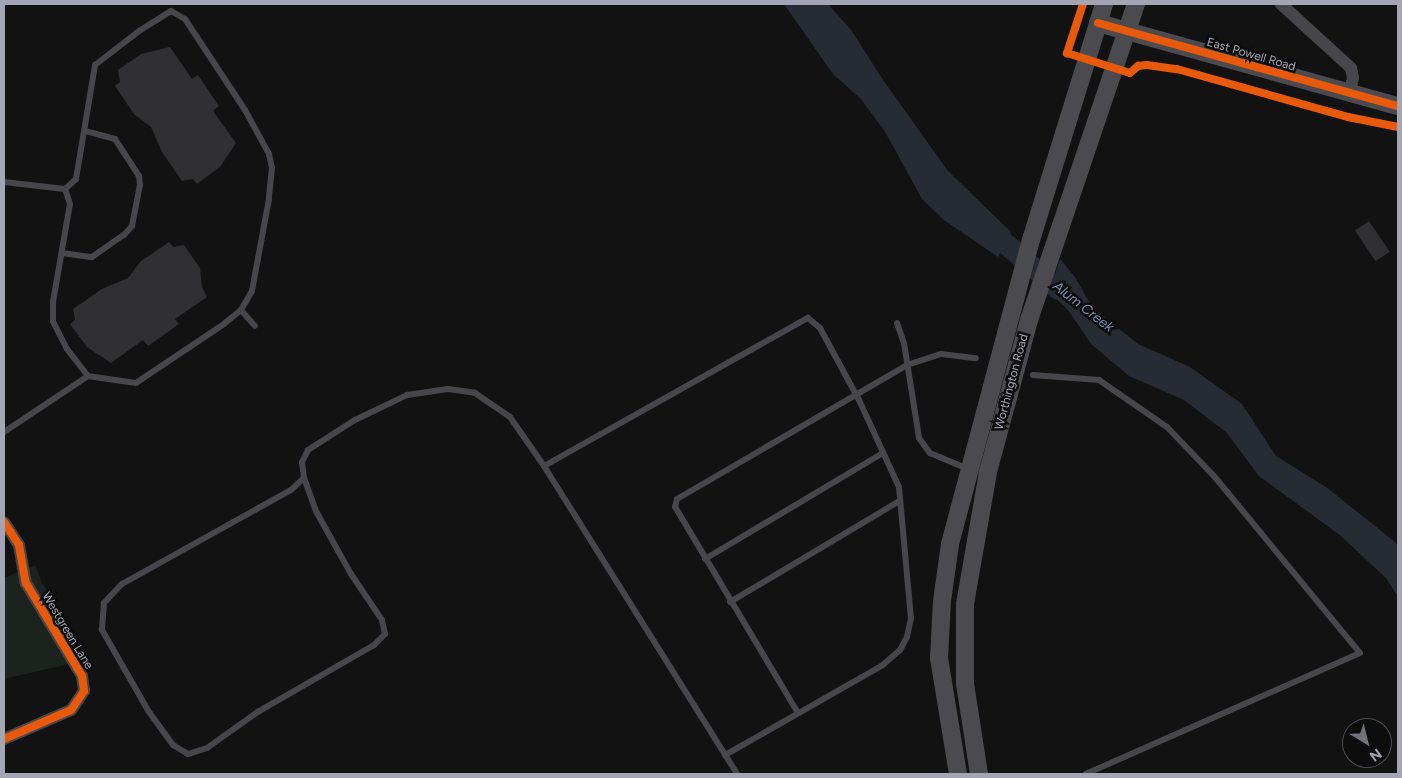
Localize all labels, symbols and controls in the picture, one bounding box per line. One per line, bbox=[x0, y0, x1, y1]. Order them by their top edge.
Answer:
street label: East Powell Road bbox=[1205, 35, 1297, 75]
water label: Alum Creek bbox=[1049, 278, 1117, 336]
street label: Worthington Road bbox=[992, 333, 1032, 431]
street label: Westgreen Lane bbox=[38, 590, 96, 672]
north arrow bbox=[1342, 718, 1392, 768]
text: N bbox=[1366, 745, 1385, 765]

